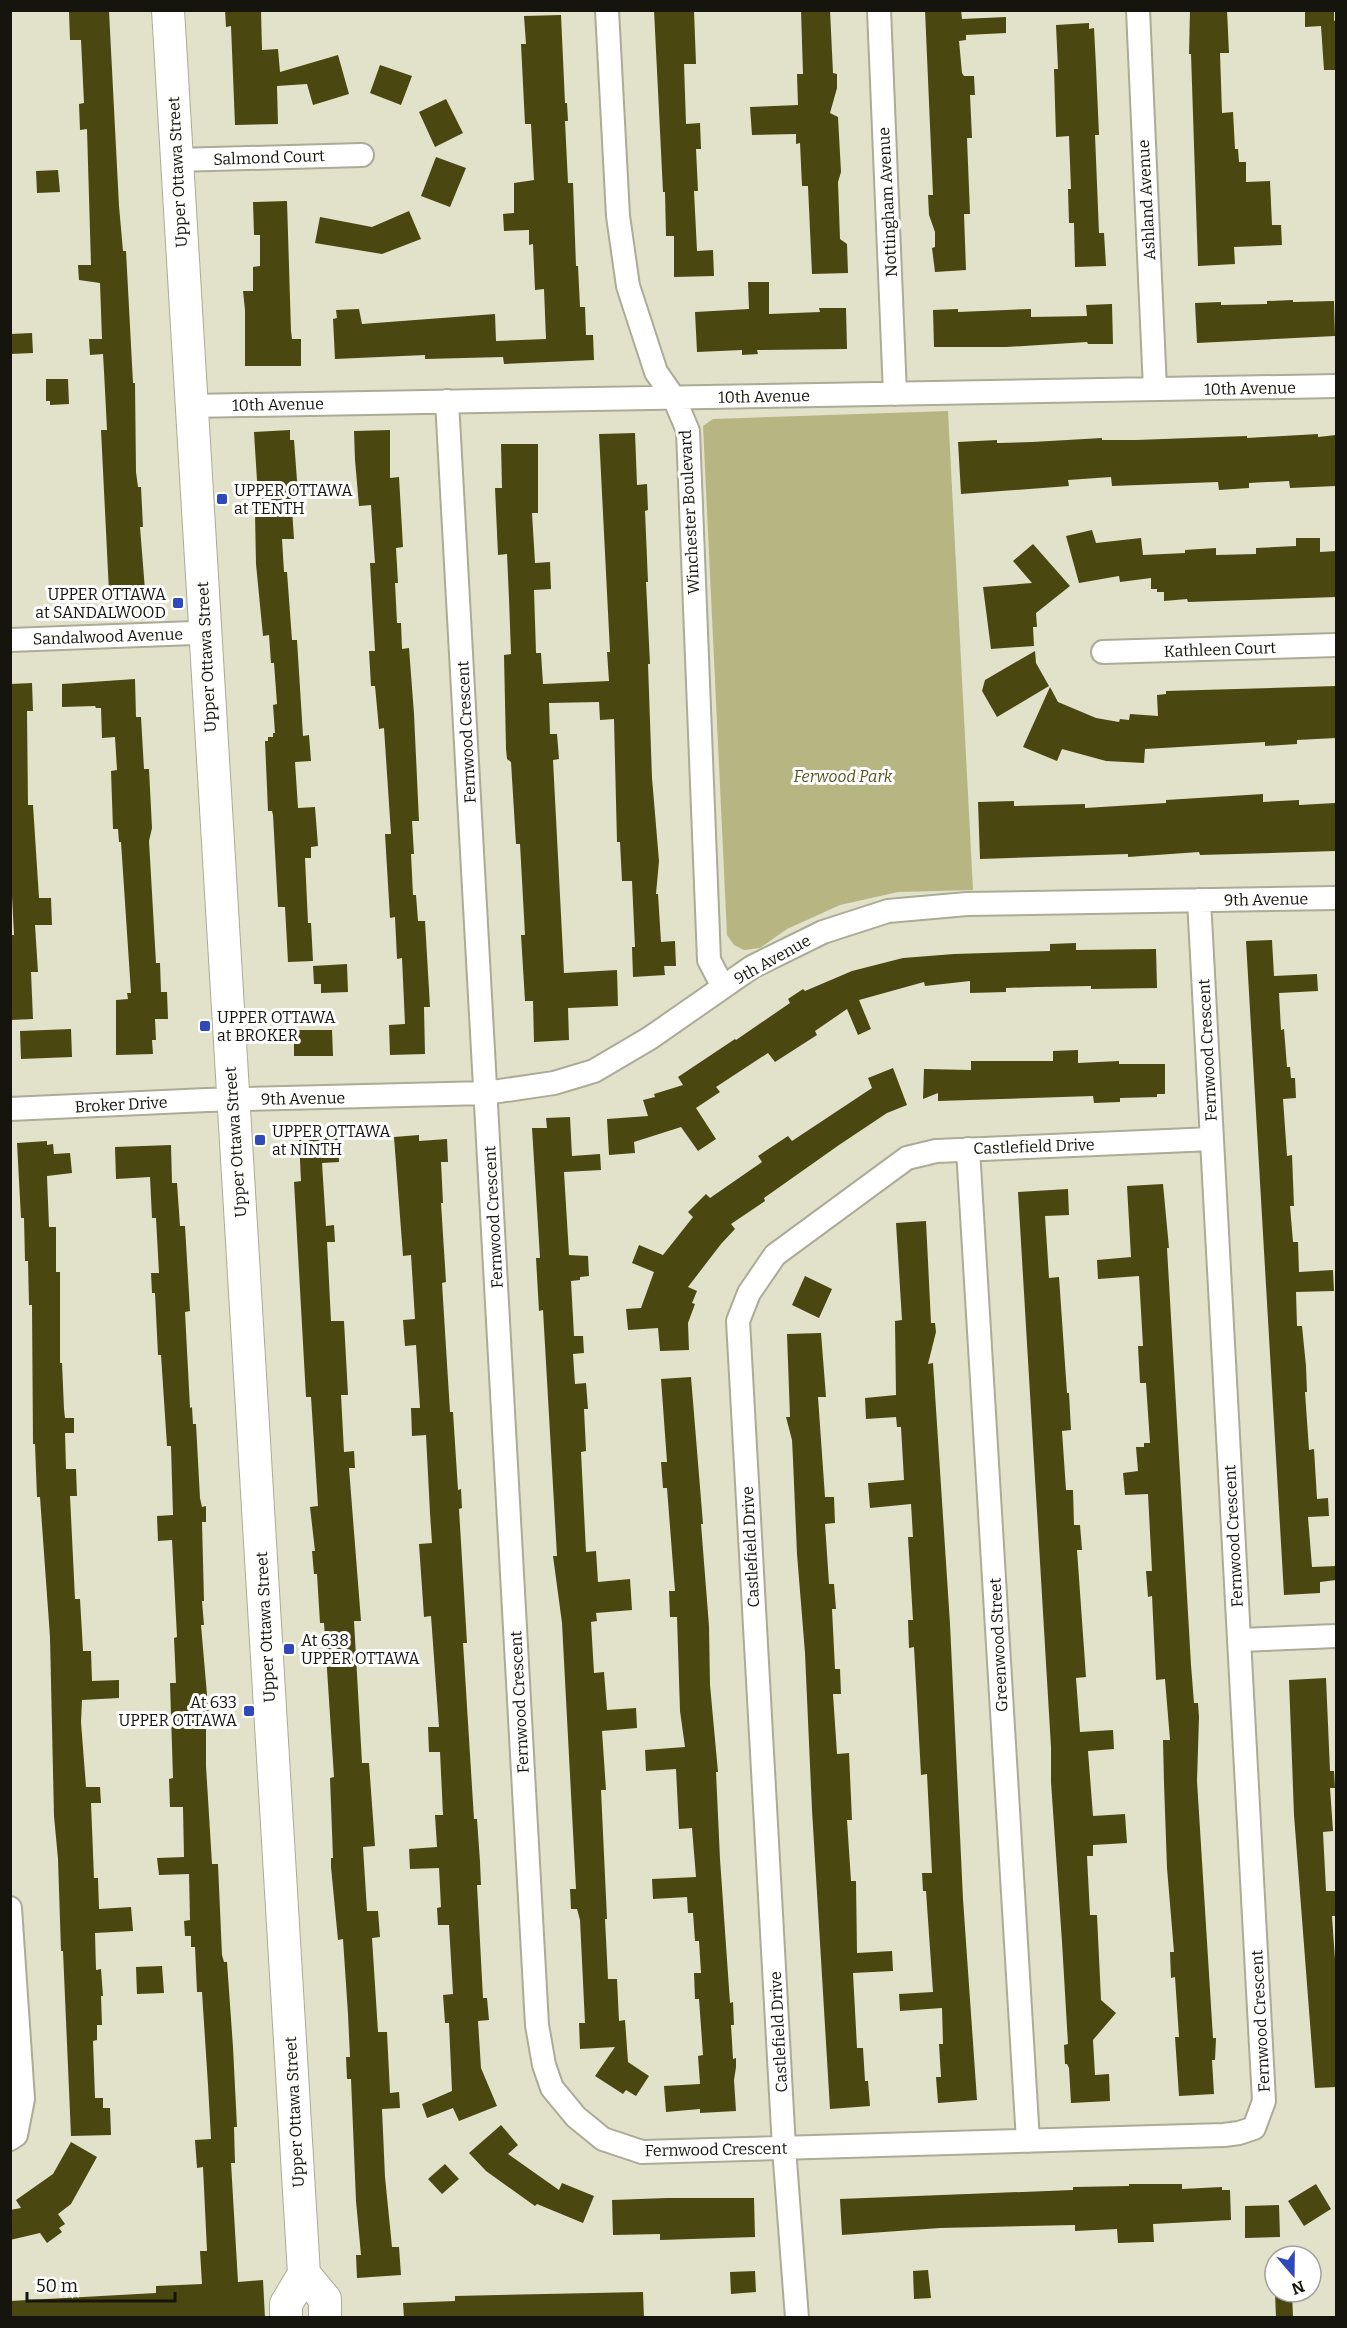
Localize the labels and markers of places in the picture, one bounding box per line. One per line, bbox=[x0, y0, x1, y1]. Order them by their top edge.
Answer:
place label: UPPER OTTAWA at TENTH bbox=[234, 481, 353, 518]
marker: UPPER OTTAWA at TENTH bbox=[215, 492, 229, 506]
place label: UPPER OTTAWA at SANDALWOOD bbox=[35, 585, 167, 622]
marker: UPPER OTTAWA at SANDALWOOD bbox=[171, 596, 185, 610]
place label: UPPER OTTAWA at BROKER bbox=[217, 1008, 336, 1045]
marker: UPPER OTTAWA at BROKER bbox=[198, 1019, 212, 1033]
place label: UPPER OTTAWA at NINTH bbox=[272, 1122, 391, 1159]
marker: UPPER OTTAWA at NINTH bbox=[253, 1133, 267, 1147]
place label: At 638 UPPER OTTAWA bbox=[301, 1631, 420, 1668]
marker: At 638 UPPER OTTAWA bbox=[282, 1642, 296, 1656]
place label: At 633 UPPER OTTAWA bbox=[118, 1693, 238, 1730]
marker: At 633 UPPER OTTAWA bbox=[242, 1704, 256, 1718]

